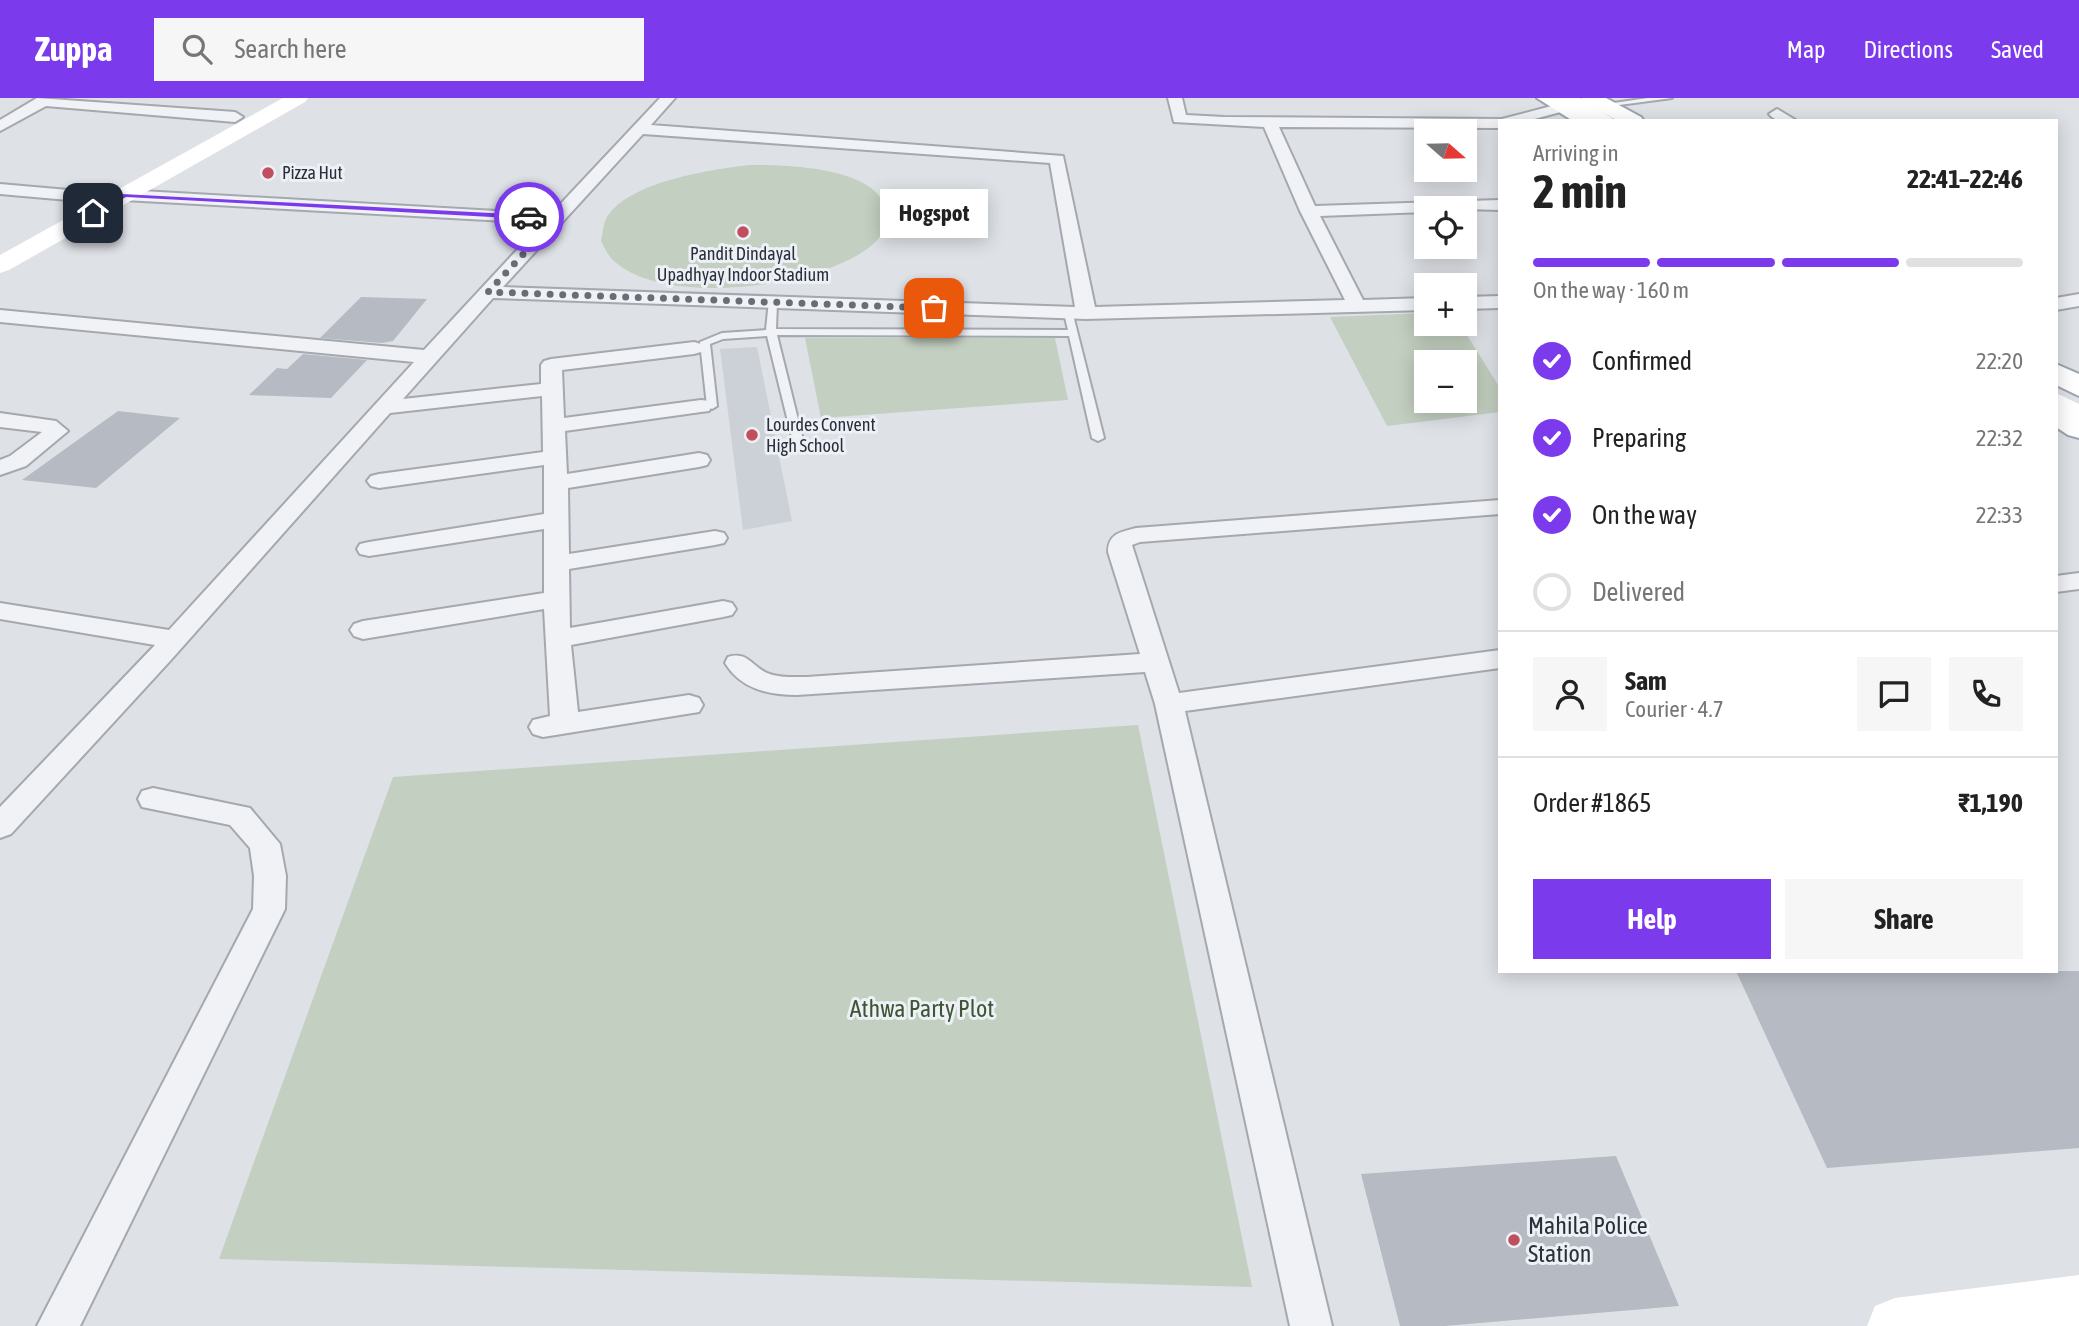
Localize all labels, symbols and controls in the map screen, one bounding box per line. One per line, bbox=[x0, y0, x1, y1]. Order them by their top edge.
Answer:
search box bbox=[154, 18, 644, 81]
text: Zuppa bbox=[35, 30, 112, 68]
icon: search bbox=[178, 30, 216, 68]
text: Search here bbox=[234, 34, 347, 64]
text: Map bbox=[1787, 36, 1825, 63]
text: Directions bbox=[1863, 36, 1953, 63]
text: Saved bbox=[1991, 36, 2044, 63]
north arrow bbox=[1414, 119, 1477, 182]
map controls bbox=[1414, 119, 1477, 413]
text: Arriving in bbox=[1533, 140, 1619, 166]
place label: Pizza Hut bbox=[282, 162, 343, 183]
text: 22:41–22:46 bbox=[1907, 164, 2023, 194]
marker: Pizza Hut bbox=[260, 165, 276, 181]
text: 2 min bbox=[1533, 165, 1627, 218]
courier bbox=[494, 182, 564, 252]
pin bbox=[63, 183, 123, 243]
callout: Hogspot bbox=[880, 189, 988, 238]
icon: home bbox=[74, 194, 112, 232]
button: locate bbox=[1414, 196, 1477, 259]
icon: car bbox=[510, 198, 548, 236]
text: Hogspot bbox=[899, 200, 969, 226]
marker: Pandit Dindayal Upadhyay Indoor Stadium bbox=[735, 224, 751, 240]
place label: Pandit Dindayal Upadhyay Indoor Stadium bbox=[657, 243, 829, 285]
button: + bbox=[1414, 273, 1477, 336]
text: On the way · 160 m bbox=[1533, 277, 1689, 303]
pin bbox=[904, 278, 964, 338]
icon: bag bbox=[915, 289, 953, 327]
icon: check bbox=[1533, 342, 1571, 380]
text: Confirmed bbox=[1592, 346, 1692, 376]
text: 22:20 bbox=[1976, 348, 2023, 374]
button: − bbox=[1414, 350, 1477, 413]
place label: Lourdes Convent High School bbox=[766, 414, 876, 456]
icon: check bbox=[1533, 419, 1571, 457]
text: Preparing bbox=[1592, 423, 1686, 453]
text: 22:32 bbox=[1976, 425, 2023, 451]
marker: Lourdes Convent High School bbox=[744, 427, 760, 443]
icon: check bbox=[1533, 496, 1571, 534]
text: On the way bbox=[1592, 500, 1697, 530]
text: 22:33 bbox=[1976, 502, 2023, 528]
text: Delivered bbox=[1592, 577, 1685, 607]
button: person bbox=[1533, 657, 1607, 731]
button: chat bbox=[1857, 657, 1931, 731]
button: phone bbox=[1949, 657, 2023, 731]
text: Sam bbox=[1625, 666, 1667, 696]
text: Courier · 4.7 bbox=[1625, 696, 1724, 722]
text: Order #1865 bbox=[1533, 788, 1652, 818]
text: ₹1,190 bbox=[1958, 788, 2023, 818]
button: Help bbox=[1533, 879, 1771, 959]
button: Share bbox=[1785, 879, 2023, 959]
park label: Athwa Party Plot bbox=[850, 995, 994, 1022]
place label: Mahila Police Station bbox=[1528, 1212, 1648, 1267]
marker: Mahila Police Station bbox=[1506, 1232, 1522, 1248]

